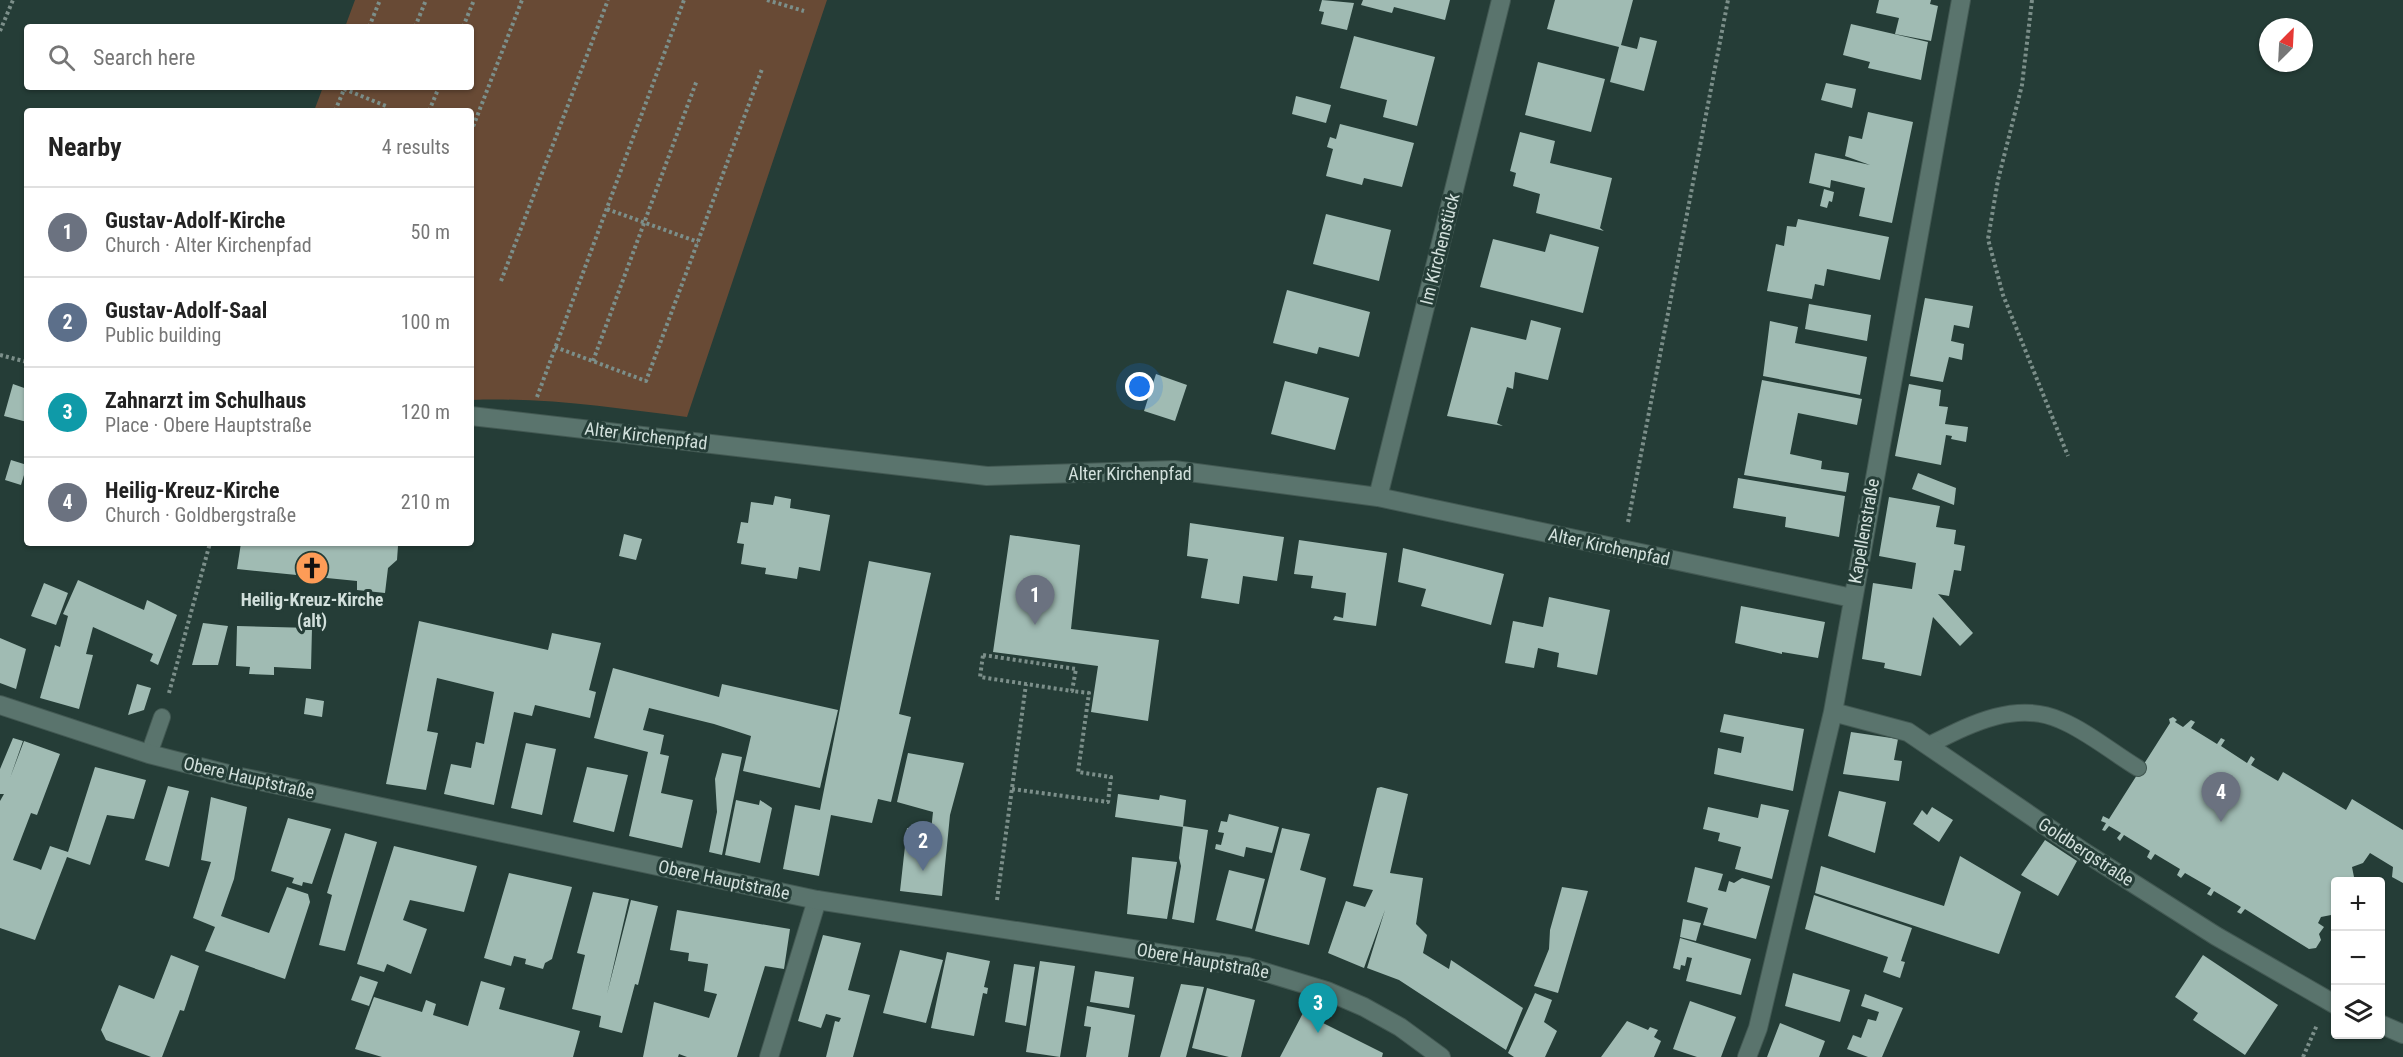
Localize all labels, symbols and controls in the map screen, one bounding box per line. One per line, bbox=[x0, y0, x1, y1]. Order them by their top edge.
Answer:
north arrow bbox=[2259, 18, 2313, 72]
search box bbox=[24, 24, 474, 90]
icon: search bbox=[45, 41, 78, 74]
text: Search here bbox=[93, 45, 195, 70]
text: Nearby bbox=[48, 132, 122, 162]
text: 4 results bbox=[382, 135, 450, 159]
street label: Im Kirchenstück bbox=[1416, 191, 1464, 307]
text: Gustav-Adolf-Kirche bbox=[105, 208, 285, 233]
text: 1 bbox=[62, 220, 73, 244]
text: 50 m bbox=[411, 220, 450, 244]
text: Church · Alter Kirchenpfad bbox=[105, 233, 312, 257]
text: Gustav-Adolf-Saal bbox=[105, 298, 267, 323]
text: 2 bbox=[62, 310, 73, 334]
text: 100 m bbox=[401, 310, 450, 334]
text: Public building bbox=[105, 323, 221, 347]
your location bbox=[1125, 372, 1154, 401]
text: Zahnarzt im Schulhaus bbox=[105, 388, 306, 413]
text: 3 bbox=[62, 400, 73, 424]
text: 120 m bbox=[401, 400, 450, 424]
text: Place · Obere Hauptstraße bbox=[105, 413, 312, 437]
street label: Alter Kirchenpfad bbox=[584, 418, 709, 453]
street label: Alter Kirchenpfad bbox=[1068, 463, 1192, 484]
street label: Kapellenstraße bbox=[1844, 477, 1883, 585]
text: Heilig-Kreuz-Kirche bbox=[105, 478, 279, 503]
text: 4 bbox=[62, 490, 73, 514]
text: 210 m bbox=[401, 490, 450, 514]
text: Church · Goldbergstraße bbox=[105, 503, 296, 527]
street label: Alter Kirchenpfad bbox=[1547, 523, 1672, 570]
church icon: Heilig-Kreuz-Kirche (alt) bbox=[294, 550, 330, 586]
pin: 1 bbox=[1016, 576, 1054, 625]
place label: Heilig-Kreuz-Kirche (alt) bbox=[241, 589, 384, 632]
street label: Obere Hauptstraße bbox=[182, 752, 317, 803]
pin: 4 bbox=[2202, 772, 2240, 822]
street label: Goldbergstraße bbox=[2035, 813, 2138, 890]
pin: 2 bbox=[904, 822, 942, 871]
street label: Obere Hauptstraße bbox=[656, 855, 792, 904]
map controls bbox=[2331, 877, 2385, 1039]
button: + bbox=[2331, 877, 2385, 931]
button: − bbox=[2331, 931, 2385, 985]
street label: Obere Hauptstraße bbox=[1135, 939, 1271, 982]
pin: 3 bbox=[1298, 984, 1338, 1033]
button: layers bbox=[2331, 985, 2385, 1039]

